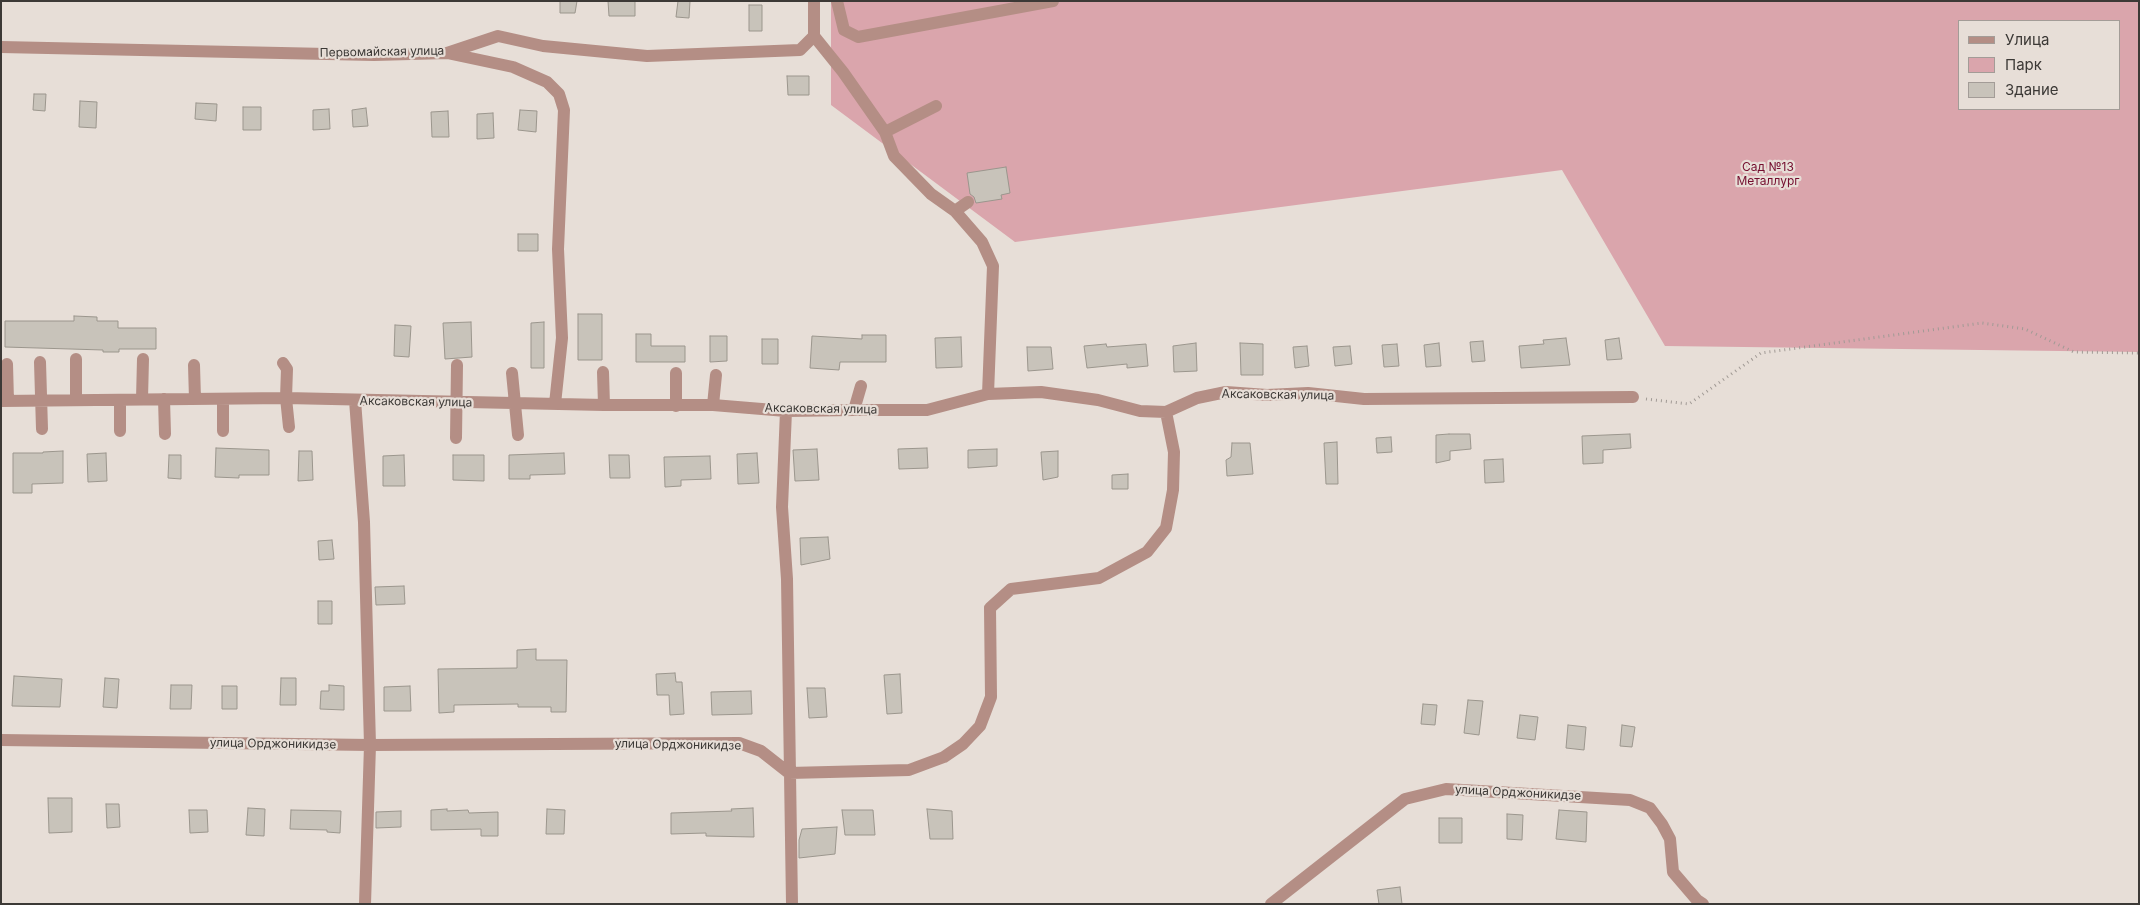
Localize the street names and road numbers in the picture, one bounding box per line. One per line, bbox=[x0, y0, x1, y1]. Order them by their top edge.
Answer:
street label: Первомайская улица bbox=[320, 44, 444, 60]
street label: Аксаковская улица bbox=[1222, 387, 1334, 403]
street label: Аксаковская улица bbox=[360, 394, 472, 410]
street label: Аксаковская улица bbox=[765, 401, 877, 417]
street label: улица Орджоникидзе bbox=[210, 736, 336, 752]
street label: улица Орджоникидзе bbox=[615, 737, 741, 753]
street label: улица Орджоникидзе bbox=[1454, 783, 1582, 803]

